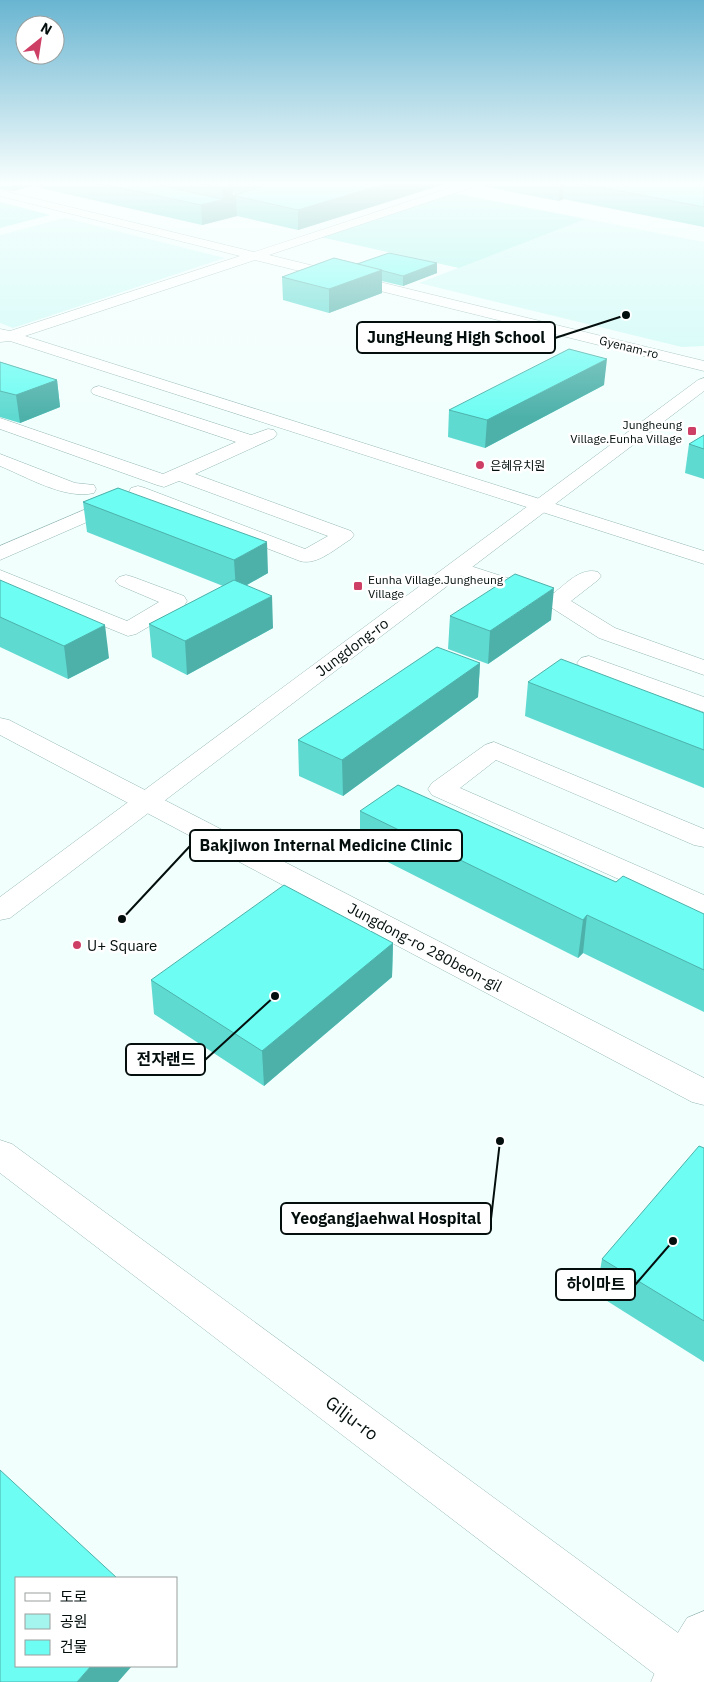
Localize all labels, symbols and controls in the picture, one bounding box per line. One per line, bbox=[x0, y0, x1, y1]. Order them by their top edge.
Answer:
north arrow bbox=[15, 15, 65, 65]
text: N bbox=[38, 18, 55, 39]
callout: JungHeung High School bbox=[357, 322, 555, 353]
text: JungHeung High School bbox=[367, 327, 545, 347]
street label: Gyenam-ro bbox=[598, 332, 660, 362]
place label: Jungheung Village.Eunha Village bbox=[570, 417, 683, 446]
marker: Jungheung Village.Eunha Village bbox=[686, 425, 698, 437]
place label: 은혜유치원 bbox=[490, 458, 545, 473]
marker: 은혜유치원 bbox=[474, 459, 486, 471]
place label: Eunha Village.Jungheung Village bbox=[368, 572, 504, 601]
marker: Eunha Village.Jungheung Village bbox=[352, 580, 364, 592]
street label: Jungdong-ro bbox=[312, 614, 392, 680]
callout: Bakjiwon Internal Medicine Clinic bbox=[190, 830, 462, 861]
text: Bakjiwon Internal Medicine Clinic bbox=[200, 835, 452, 855]
street label: Jungdong-ro 280beon-gil bbox=[345, 898, 505, 996]
place label: U+ Square bbox=[87, 936, 157, 955]
marker: U+ Square bbox=[71, 939, 83, 951]
callout: 전자랜드 bbox=[126, 1044, 205, 1075]
text: 전자랜드 bbox=[137, 1049, 196, 1069]
callout: Yeogangjaehwal Hospital bbox=[281, 1203, 491, 1234]
text: Yeogangjaehwal Hospital bbox=[291, 1208, 481, 1228]
callout: 하이마트 bbox=[556, 1269, 635, 1300]
text: 하이마트 bbox=[567, 1274, 626, 1294]
street label: Gilju-ro bbox=[321, 1391, 383, 1445]
legend bbox=[15, 1577, 178, 1667]
text: 도로 bbox=[60, 1587, 88, 1606]
text: 공원 bbox=[60, 1612, 88, 1631]
text: 건물 bbox=[60, 1637, 88, 1656]

